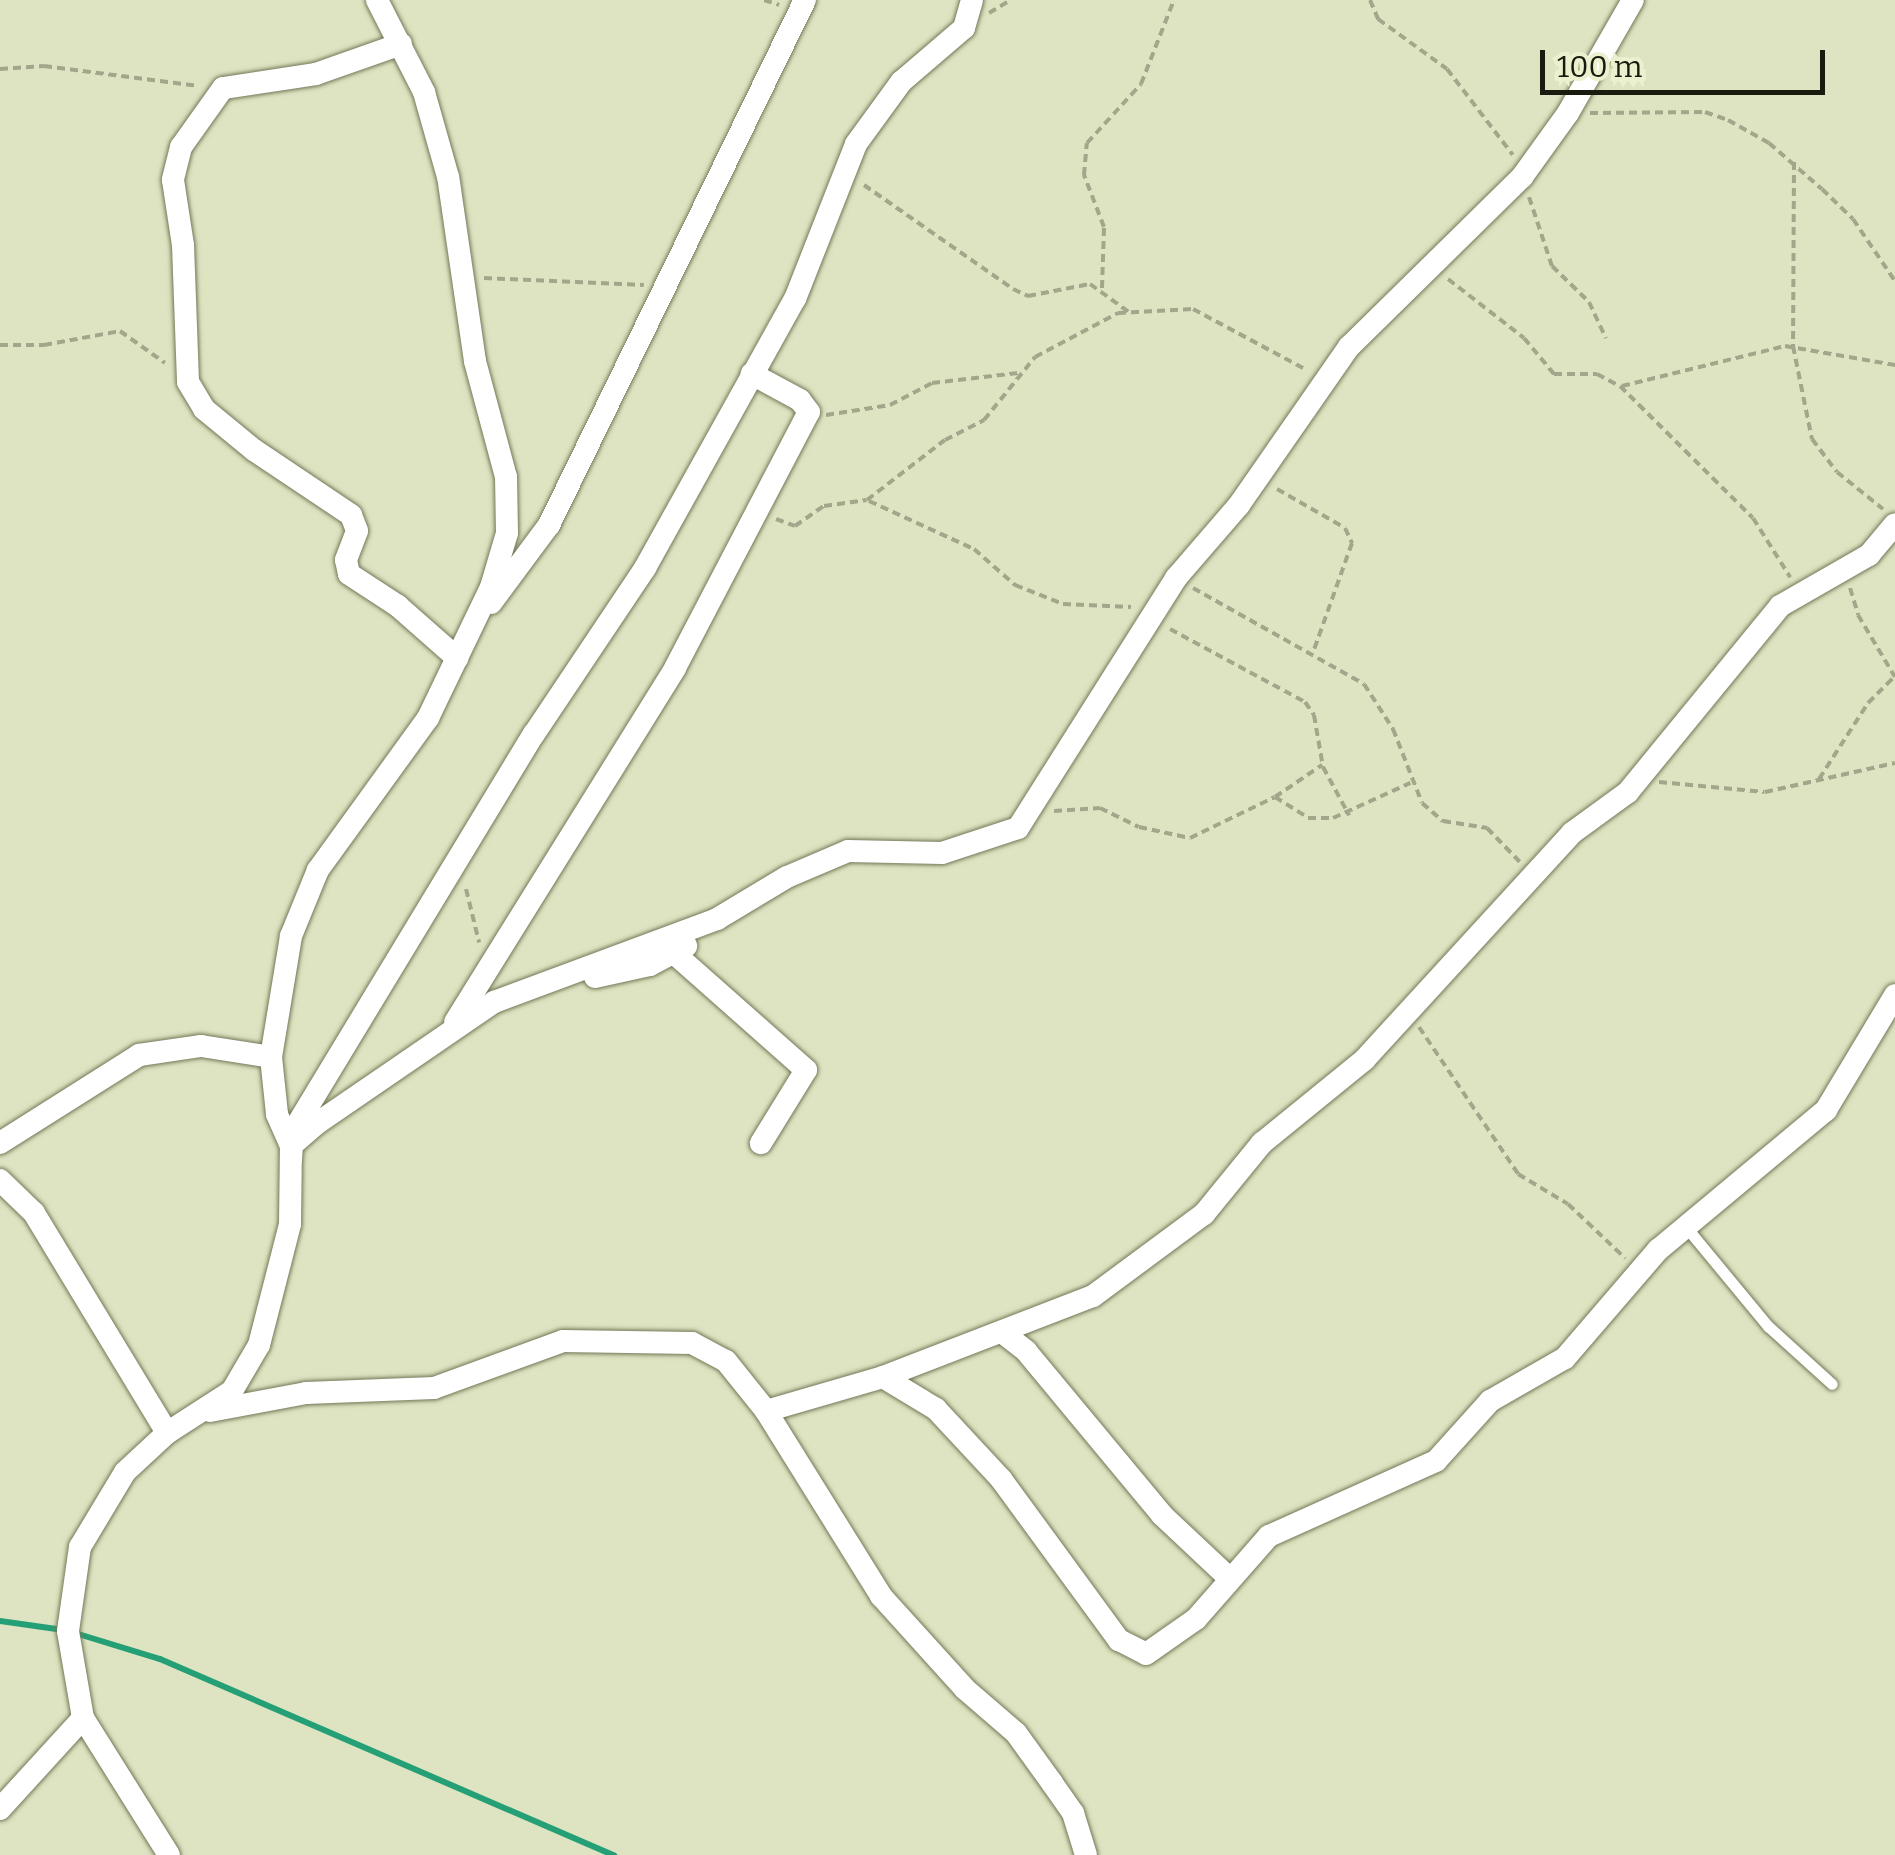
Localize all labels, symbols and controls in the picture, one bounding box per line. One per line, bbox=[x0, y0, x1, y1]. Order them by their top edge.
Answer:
scale bar bbox=[1545, 30, 1830, 92]
text: 100 m bbox=[1557, 49, 1642, 85]

